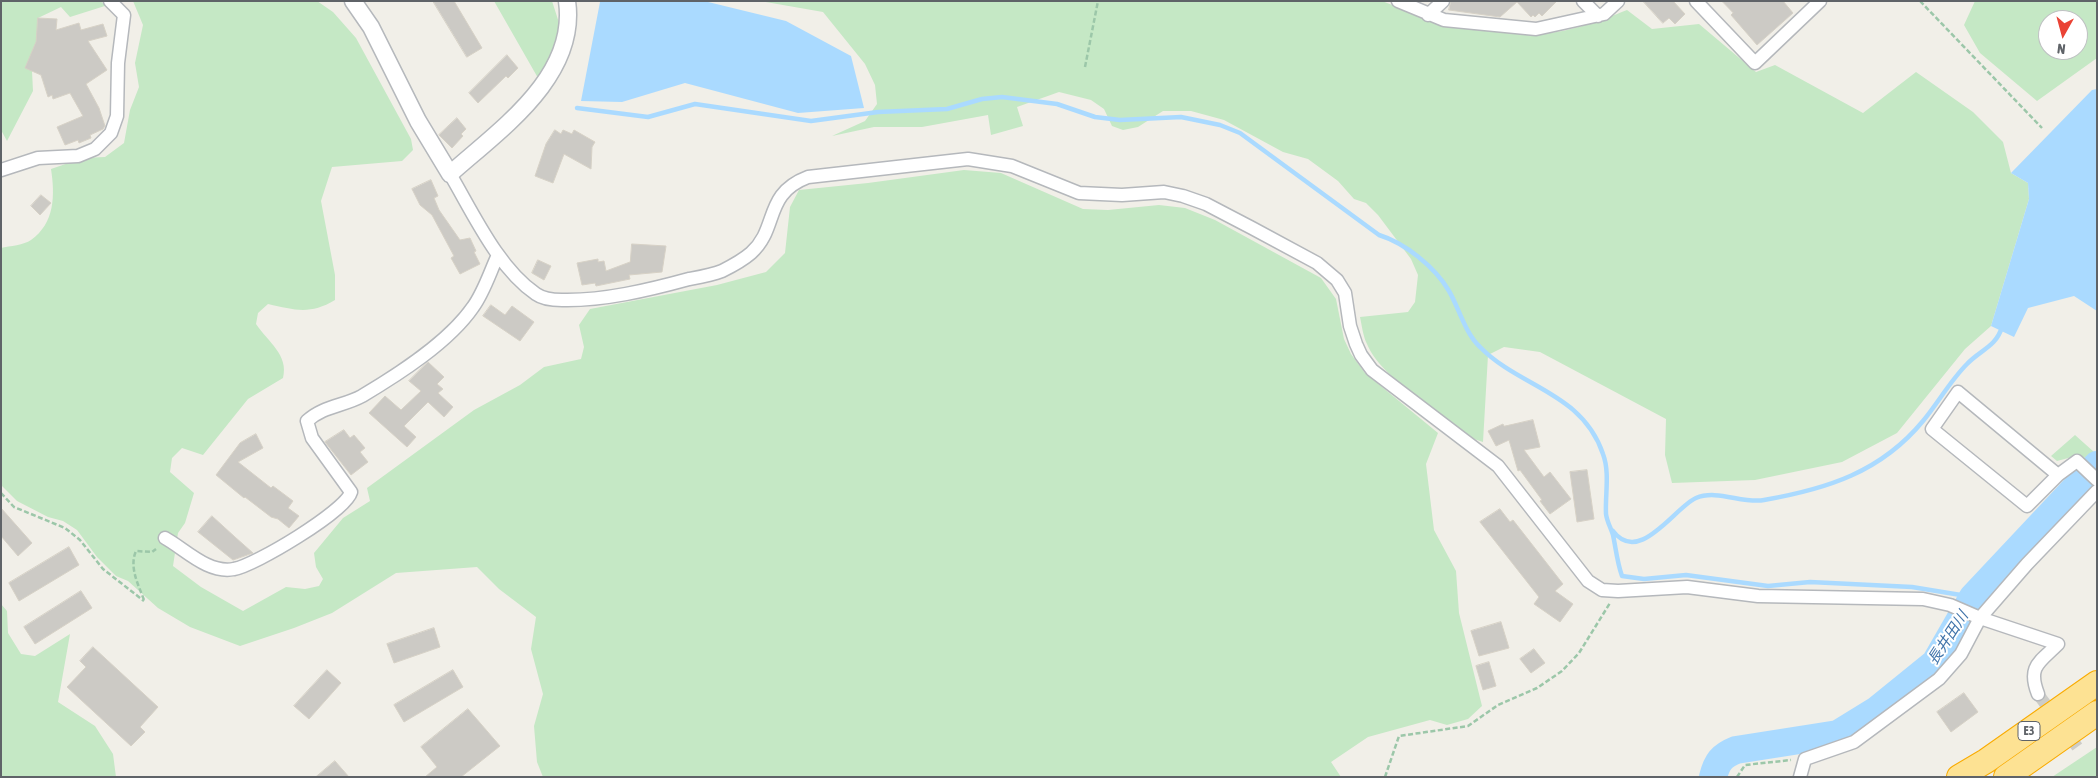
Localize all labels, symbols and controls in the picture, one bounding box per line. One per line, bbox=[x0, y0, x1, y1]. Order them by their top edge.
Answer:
north arrow bbox=[2038, 10, 2088, 60]
text: N bbox=[2056, 40, 2066, 57]
water label: 長井田川 bbox=[1924, 608, 1972, 668]
road number: E3 bbox=[2018, 721, 2040, 740]

